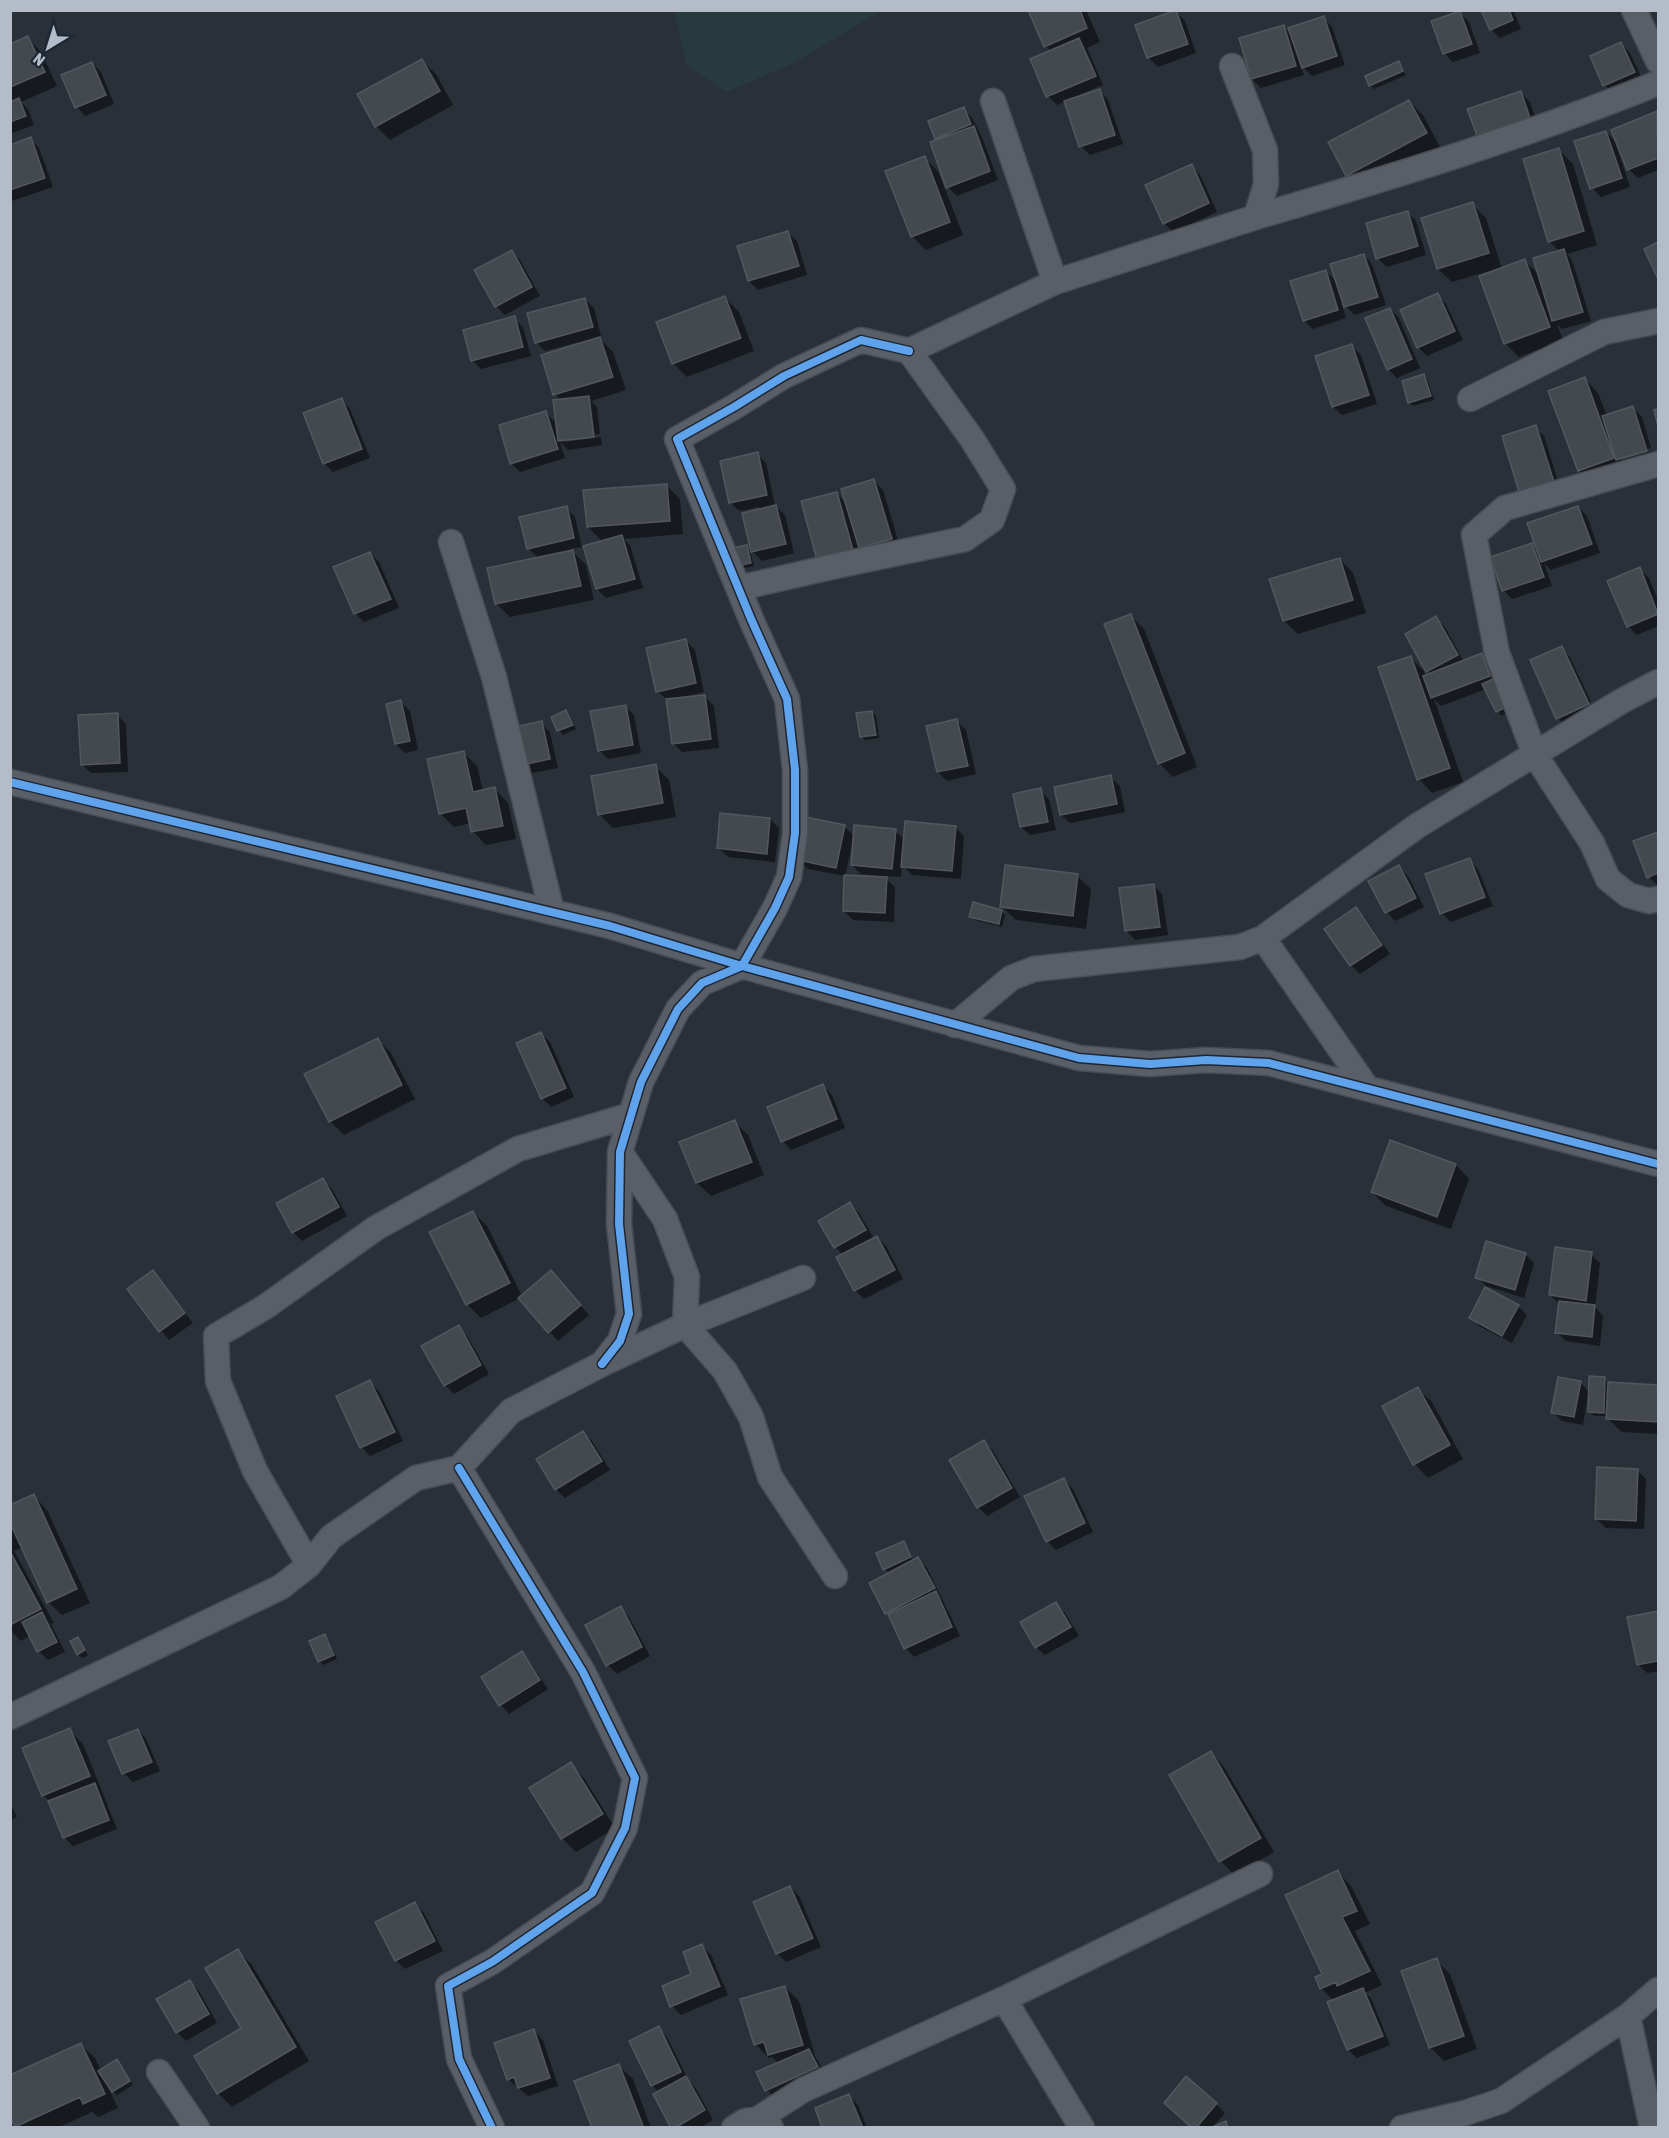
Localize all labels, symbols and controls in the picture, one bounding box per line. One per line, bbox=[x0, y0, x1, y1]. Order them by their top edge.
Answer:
north arrow bbox=[18, 18, 78, 78]
text: N bbox=[29, 50, 48, 70]

